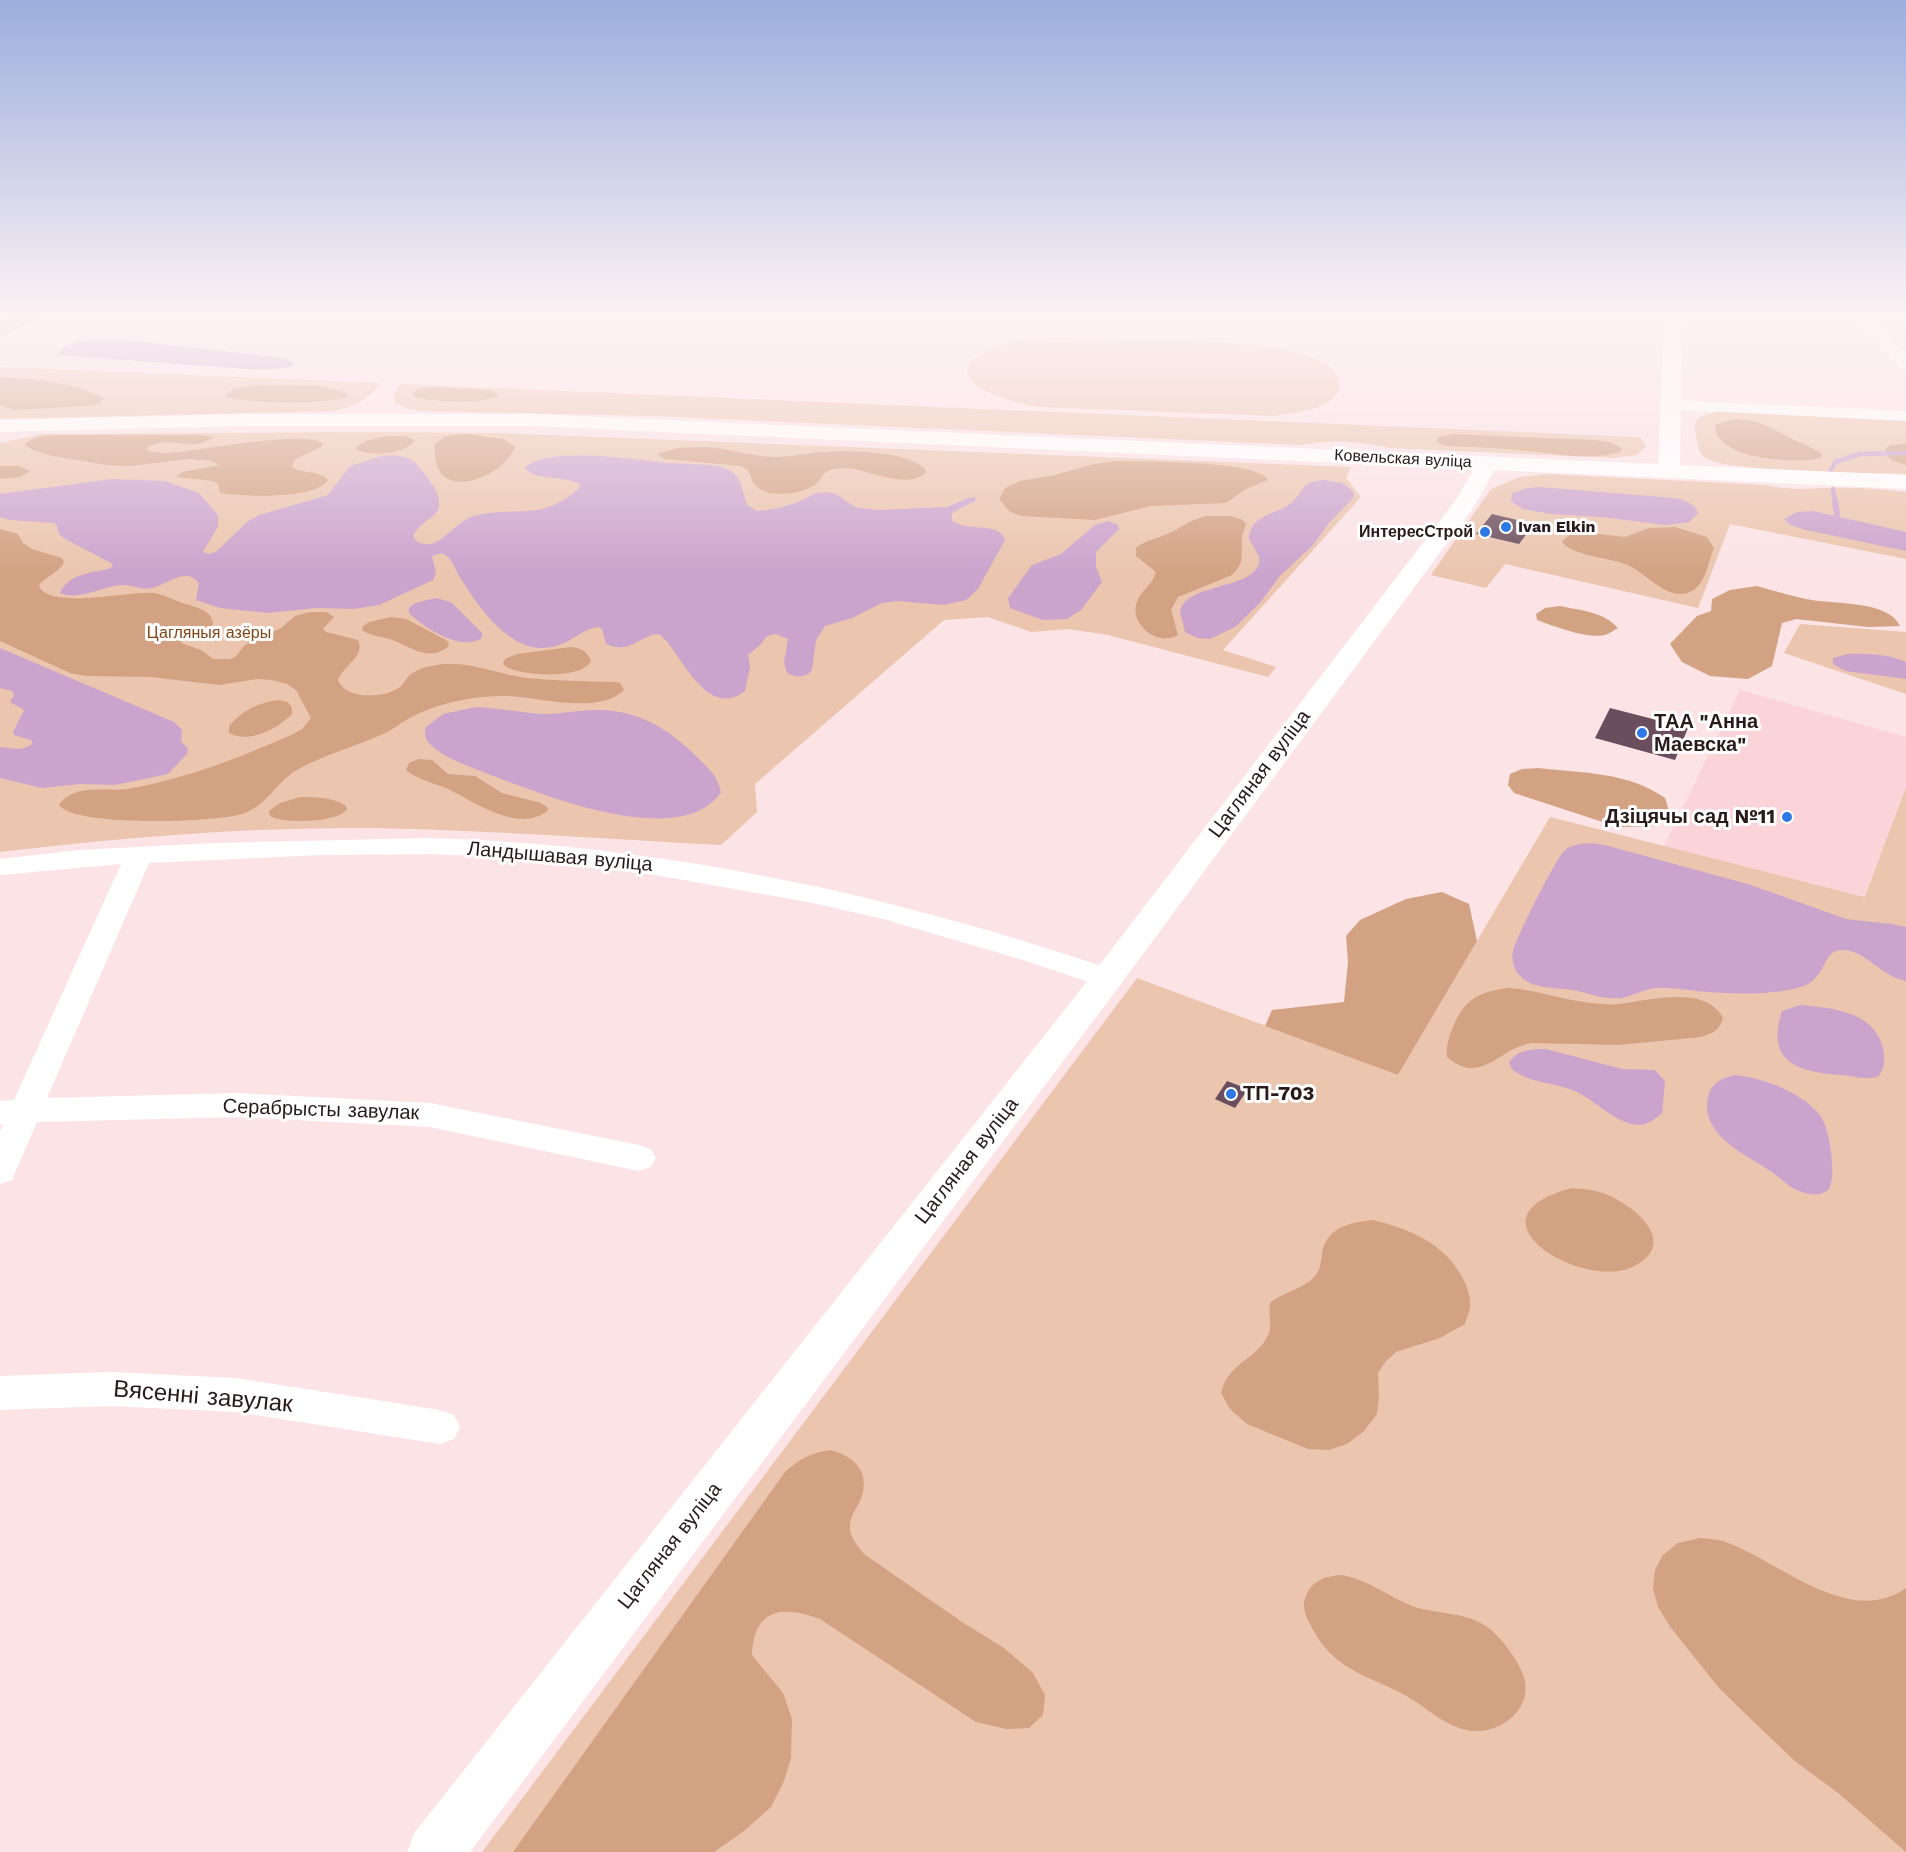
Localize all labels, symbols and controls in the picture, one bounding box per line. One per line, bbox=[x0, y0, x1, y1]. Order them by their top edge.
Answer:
street label: Ковельская вуліца bbox=[1334, 446, 1472, 472]
place label: Ivan Elkin bbox=[1518, 517, 1596, 537]
marker: Ivan Elkin bbox=[1499, 520, 1513, 534]
place label: ИнтересСтрой bbox=[1359, 522, 1473, 542]
marker: ИнтересСтрой bbox=[1478, 525, 1492, 539]
park label: Цагляныя азёры bbox=[147, 623, 271, 643]
street label: Цагляная вуліца bbox=[1204, 705, 1316, 843]
place label: ТАА "Анна Маевска" bbox=[1654, 710, 1758, 757]
marker: ТАА "Анна Маевска" bbox=[1635, 726, 1649, 740]
place label: Дзіцячы сад №11 bbox=[1605, 805, 1775, 829]
marker: Дзіцячы сад №11 bbox=[1780, 810, 1794, 824]
street label: Ландышавая вуліца bbox=[466, 837, 654, 877]
place label: ТП-703 bbox=[1243, 1082, 1314, 1106]
marker: ТП-703 bbox=[1224, 1087, 1238, 1101]
street label: Цагляная вуліца bbox=[910, 1093, 1024, 1229]
street label: Серабрысты завулак bbox=[222, 1095, 420, 1125]
street label: Вясенні завулак bbox=[112, 1375, 294, 1419]
street label: Цагляная вуліца bbox=[613, 1478, 727, 1614]

